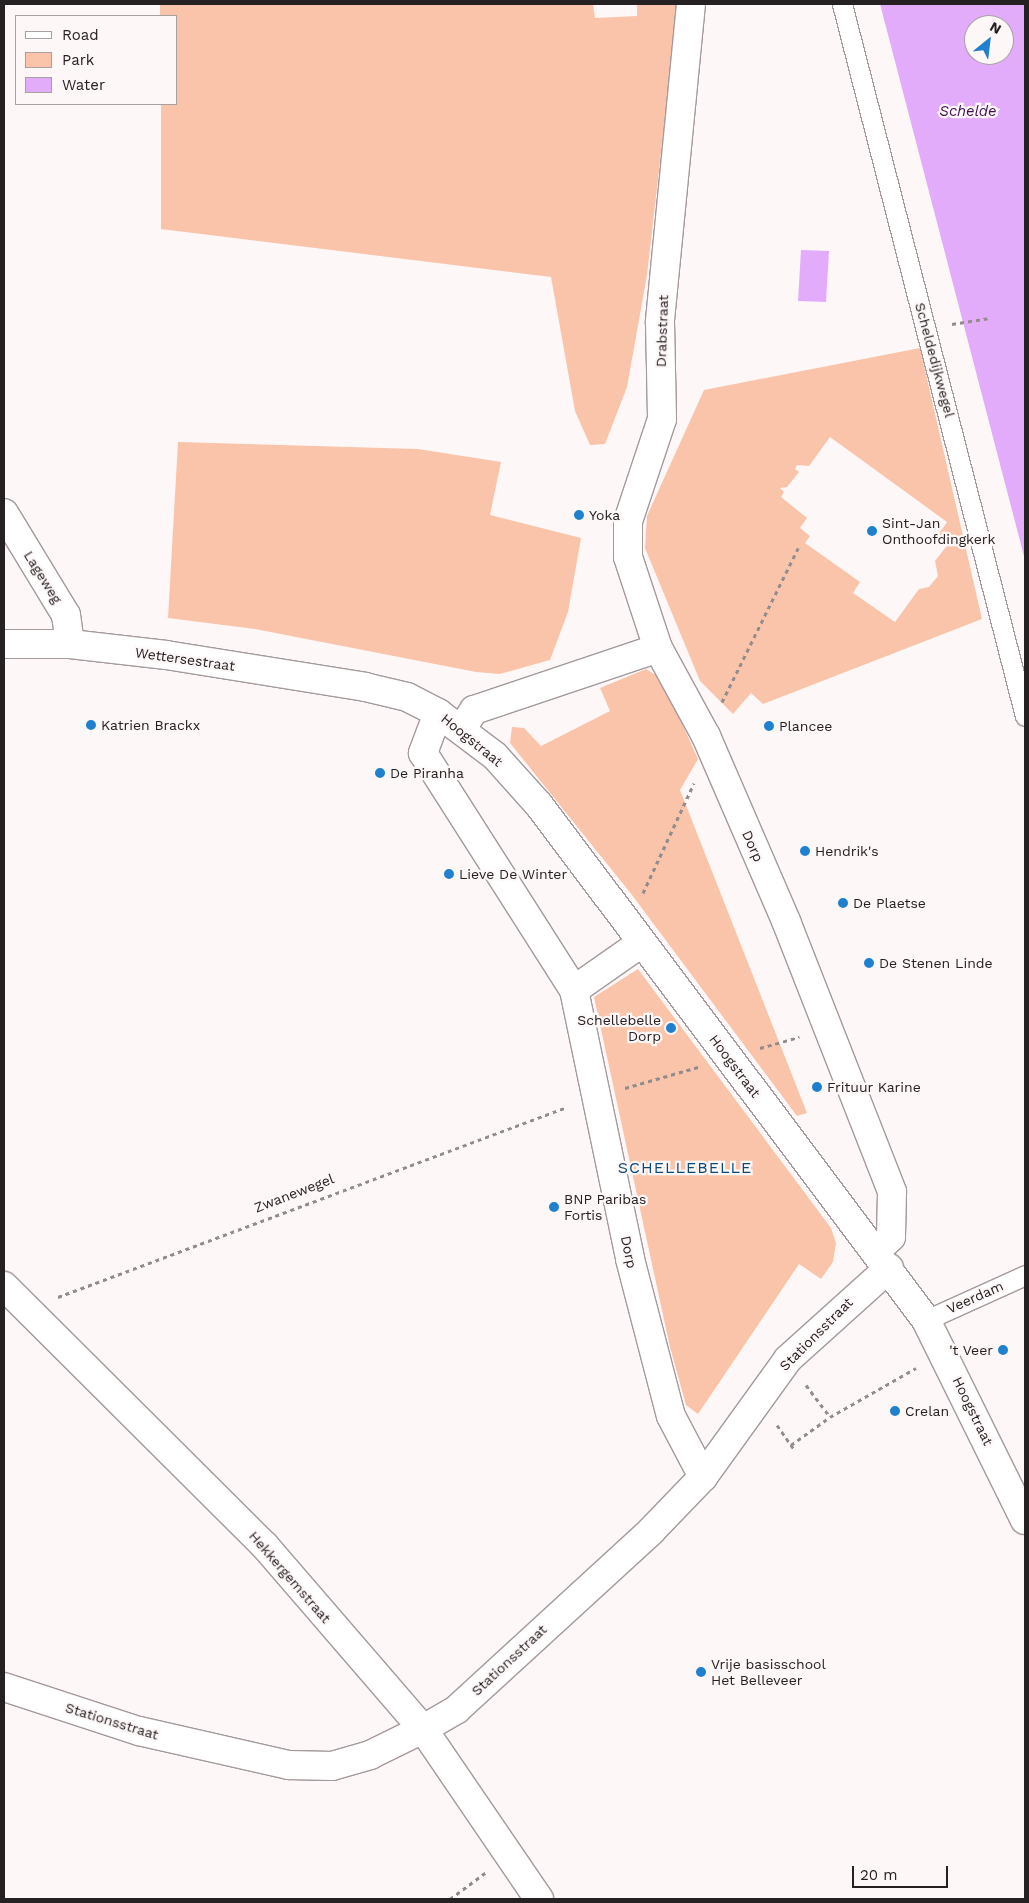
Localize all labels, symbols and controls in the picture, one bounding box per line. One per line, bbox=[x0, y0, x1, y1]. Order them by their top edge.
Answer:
legend bbox=[15, 15, 178, 105]
north arrow bbox=[964, 15, 1014, 65]
text: N bbox=[987, 18, 1004, 37]
text: Road bbox=[62, 26, 99, 44]
text: Park bbox=[62, 51, 94, 69]
text: Water bbox=[62, 76, 105, 94]
water label: Schelde bbox=[939, 103, 997, 121]
street label: Drabstraat bbox=[652, 295, 672, 367]
street label: Scheldedijkwegel bbox=[912, 301, 958, 419]
place label: Yoka bbox=[589, 507, 620, 523]
marker: Yoka bbox=[573, 509, 585, 521]
place label: Sint-Jan Onthoofdingkerk bbox=[882, 515, 996, 548]
marker: Sint-Jan Onthoofdingkerk bbox=[866, 525, 878, 537]
street label: Lageweg bbox=[20, 548, 66, 606]
street label: Wettersestraat bbox=[134, 644, 236, 674]
street label: Hoogstraat bbox=[438, 710, 506, 770]
place label: Katrien Brackx bbox=[101, 717, 200, 733]
place label: Plancee bbox=[779, 718, 832, 734]
marker: Katrien Brackx bbox=[85, 719, 97, 731]
marker: Plancee bbox=[763, 720, 775, 732]
place label: De Piranha bbox=[390, 765, 464, 781]
marker: De Piranha bbox=[374, 767, 386, 779]
street label: Dorp bbox=[739, 828, 767, 864]
place label: Hendrik's bbox=[815, 843, 879, 859]
marker: Hendrik's bbox=[799, 845, 811, 857]
place label: Lieve De Winter bbox=[459, 866, 567, 882]
marker: Lieve De Winter bbox=[443, 868, 455, 880]
place label: De Plaetse bbox=[853, 895, 926, 911]
marker: De Plaetse bbox=[837, 897, 849, 909]
place label: De Stenen Linde bbox=[879, 955, 993, 971]
marker: De Stenen Linde bbox=[863, 957, 875, 969]
place label: Schellebelle Dorp bbox=[577, 1012, 661, 1044]
marker: Schellebelle Dorp bbox=[665, 1022, 677, 1034]
street label: Hoogstraat bbox=[706, 1031, 764, 1101]
place label: Frituur Karine bbox=[827, 1079, 921, 1095]
marker: Frituur Karine bbox=[811, 1081, 823, 1093]
district label: SCHELLEBELLE bbox=[616, 1158, 754, 1178]
street label: Zwanewegel bbox=[252, 1170, 336, 1216]
place label: BNP Paribas Fortis bbox=[564, 1191, 647, 1224]
marker: BNP Paribas Fortis bbox=[548, 1201, 560, 1213]
street label: Dorp bbox=[617, 1234, 641, 1270]
street label: Veerdam bbox=[944, 1277, 1006, 1317]
street label: Stationsstraat bbox=[776, 1294, 856, 1374]
place label: 't Veer bbox=[949, 1342, 993, 1358]
marker: 't Veer bbox=[997, 1344, 1009, 1356]
street label: Hoogstraat bbox=[949, 1374, 997, 1448]
place label: Crelan bbox=[905, 1403, 949, 1419]
marker: Crelan bbox=[889, 1405, 901, 1417]
street label: Hekkergemstraat bbox=[245, 1528, 335, 1626]
street label: Stationsstraat bbox=[468, 1621, 550, 1699]
place label: Vrije basisschool Het Belleveer bbox=[711, 1656, 826, 1688]
marker: Vrije basisschool Het Belleveer bbox=[695, 1666, 707, 1678]
street label: Stationsstraat bbox=[63, 1699, 161, 1743]
scale bar bbox=[854, 1856, 950, 1888]
text: 20 m bbox=[860, 1866, 898, 1884]

